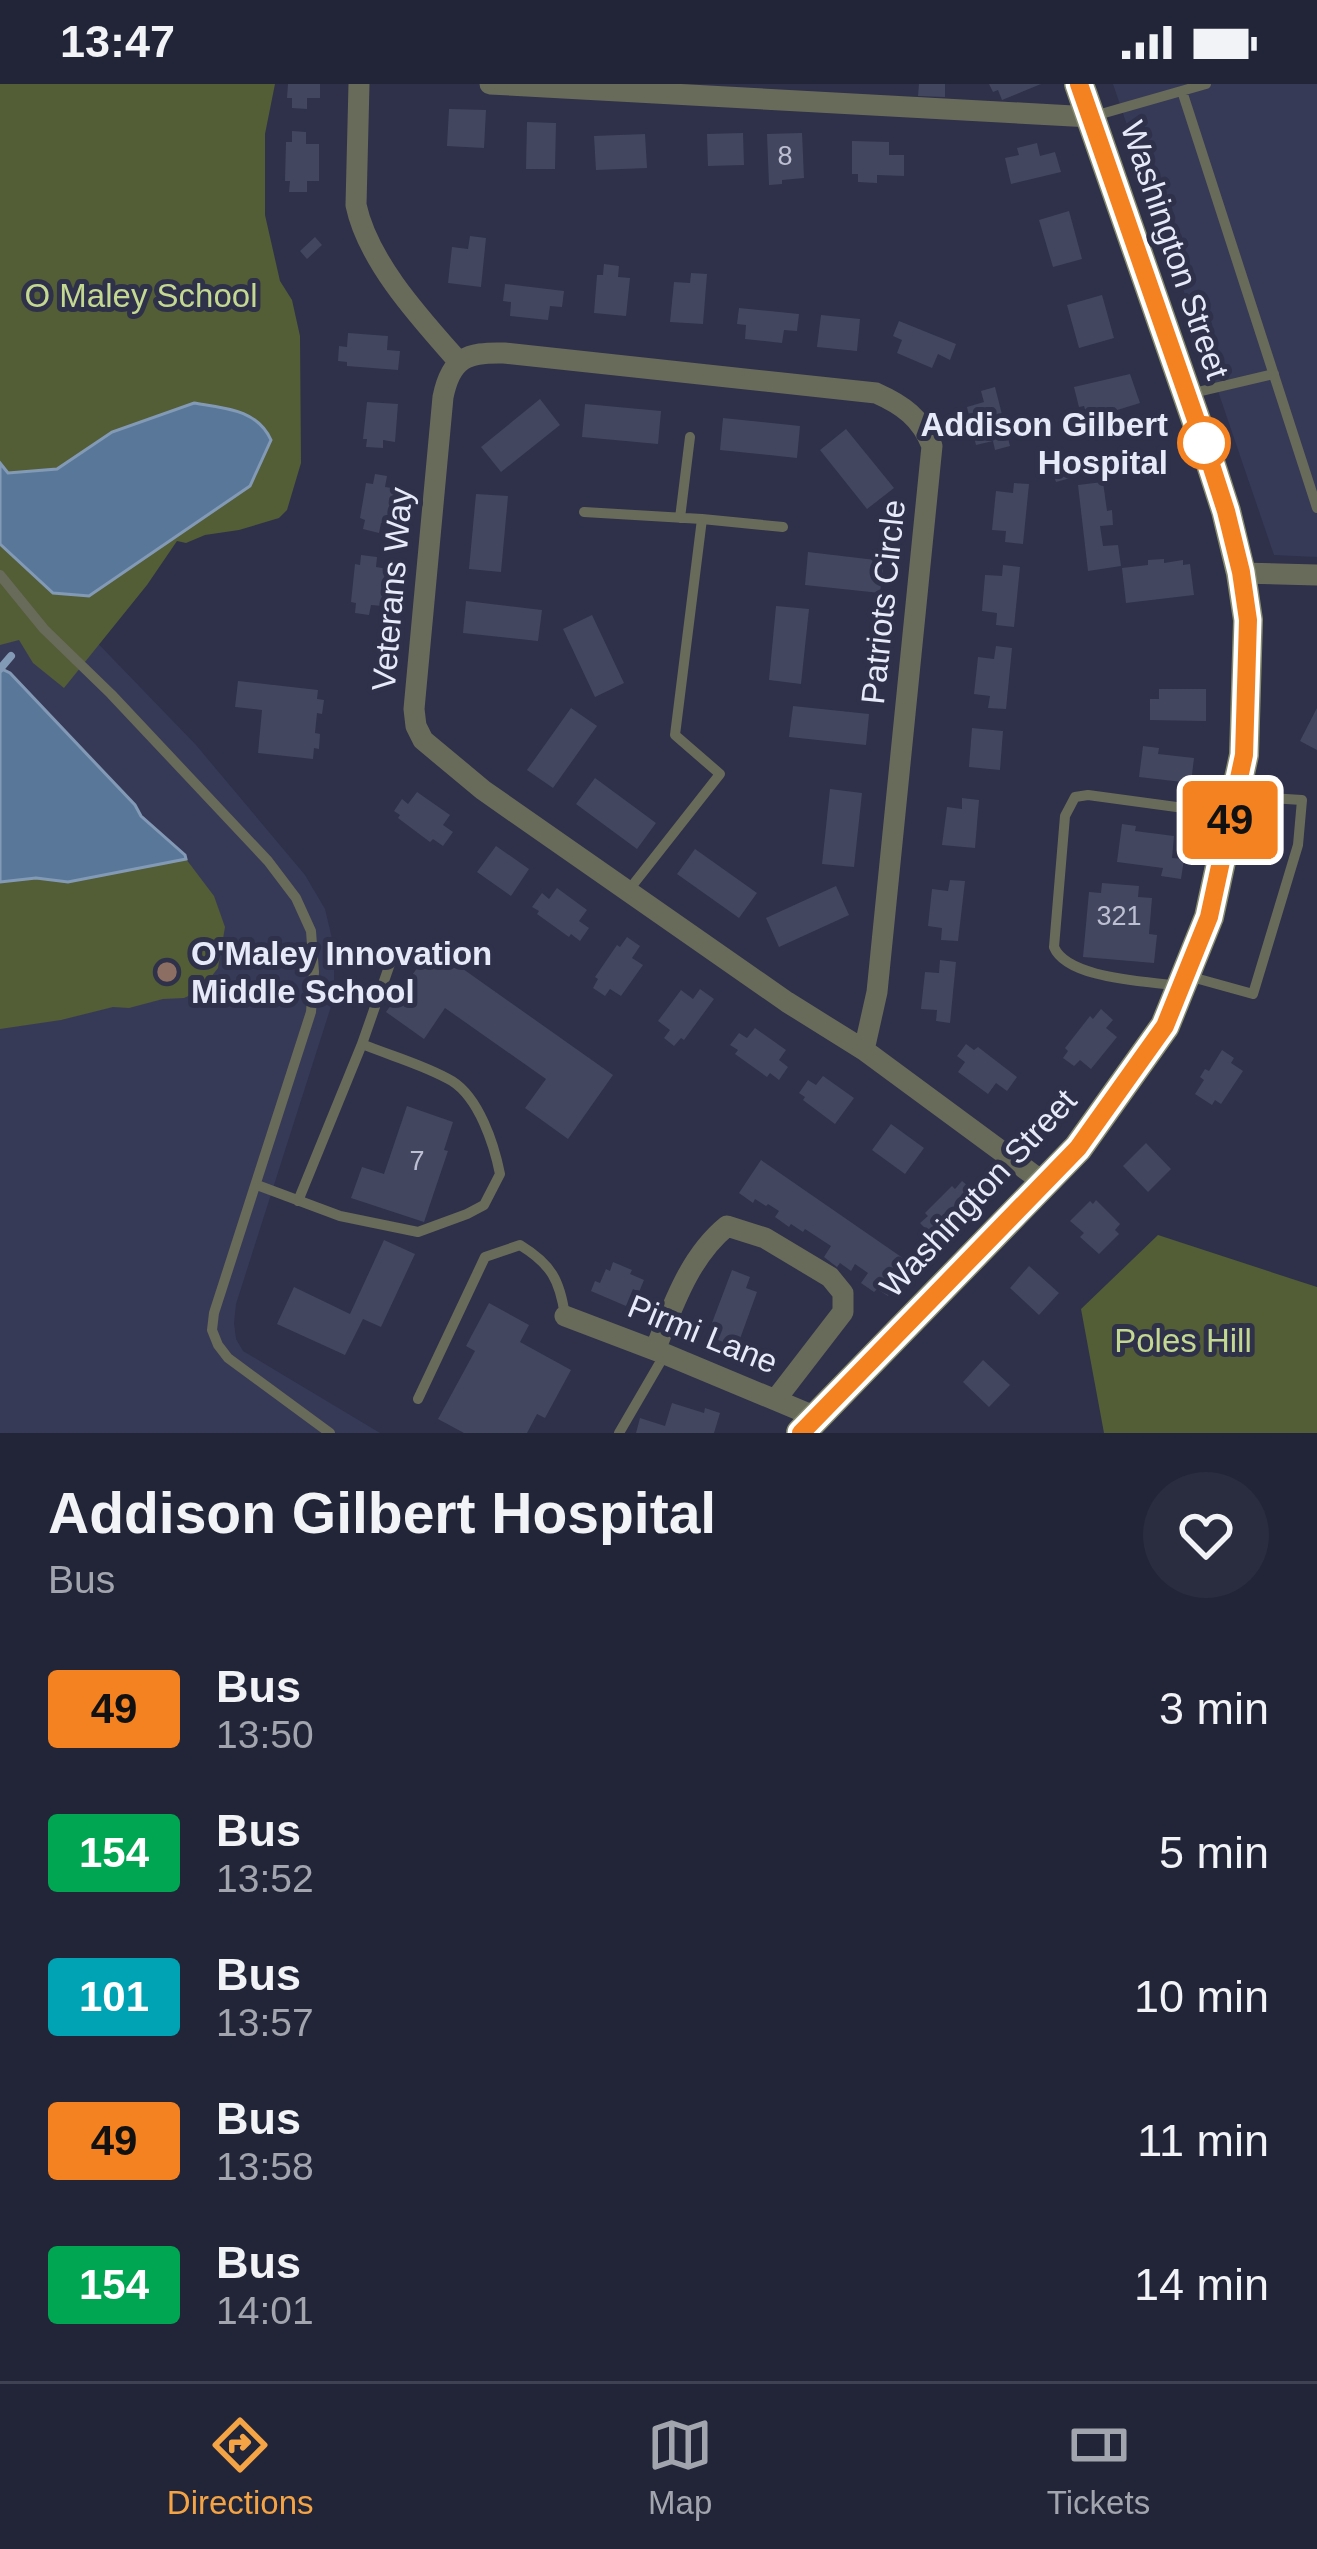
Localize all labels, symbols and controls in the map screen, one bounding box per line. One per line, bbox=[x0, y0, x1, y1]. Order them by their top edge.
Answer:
text: 13:47 bbox=[60, 16, 175, 67]
street label: Washington Street bbox=[1114, 116, 1236, 384]
house number: 8 bbox=[777, 141, 793, 171]
park label: O Maley School bbox=[25, 277, 257, 314]
place label: Addison Gilbert Hospital bbox=[921, 406, 1168, 481]
marker: Addison Gilbert Hospital bbox=[1179, 418, 1229, 468]
street label: Veterans Way bbox=[365, 485, 419, 692]
street label: Patriots Circle bbox=[854, 498, 912, 706]
line badge: 49 bbox=[1176, 781, 1284, 859]
text: 49 bbox=[1207, 796, 1253, 843]
house number: 321 bbox=[1096, 901, 1142, 931]
place label: O'Maley Innovation Middle School bbox=[191, 935, 492, 1010]
marker: O'Maley Innovation Middle School bbox=[154, 959, 180, 985]
street label: Washington Street bbox=[872, 1082, 1084, 1304]
house number: 7 bbox=[409, 1146, 425, 1176]
street label: Pirmi Lane bbox=[623, 1287, 783, 1381]
park label: Poles Hill bbox=[1114, 1322, 1252, 1359]
button: heart bbox=[1143, 1472, 1269, 1598]
text: Addison Gilbert Hospital bbox=[48, 1481, 716, 1545]
text: Bus bbox=[48, 1558, 115, 1601]
text: Bus bbox=[216, 1661, 301, 1712]
text: 3 min bbox=[1159, 1683, 1269, 1734]
text: 49 bbox=[91, 1685, 137, 1732]
text: 13:50 bbox=[216, 1713, 314, 1756]
text: Bus bbox=[216, 1805, 301, 1856]
text: 5 min bbox=[1159, 1827, 1269, 1878]
text: 154 bbox=[79, 1829, 149, 1876]
text: 13:52 bbox=[216, 1857, 314, 1900]
text: Bus bbox=[216, 1949, 301, 2000]
text: 10 min bbox=[1134, 1971, 1269, 2022]
text: 101 bbox=[79, 1973, 149, 2020]
text: 13:57 bbox=[216, 2001, 314, 2044]
text: Bus bbox=[216, 2093, 301, 2144]
text: 11 min bbox=[1137, 2115, 1269, 2166]
text: 49 bbox=[91, 2117, 137, 2164]
text: 13:58 bbox=[216, 2145, 314, 2188]
text: Bus bbox=[216, 2237, 301, 2288]
text: 14 min bbox=[1134, 2259, 1269, 2310]
text: 154 bbox=[79, 2261, 149, 2308]
text: 14:01 bbox=[216, 2289, 314, 2332]
tab: Directions bbox=[167, 2412, 314, 2522]
tab: Map bbox=[647, 2412, 713, 2522]
tab: Tickets bbox=[1047, 2412, 1150, 2522]

